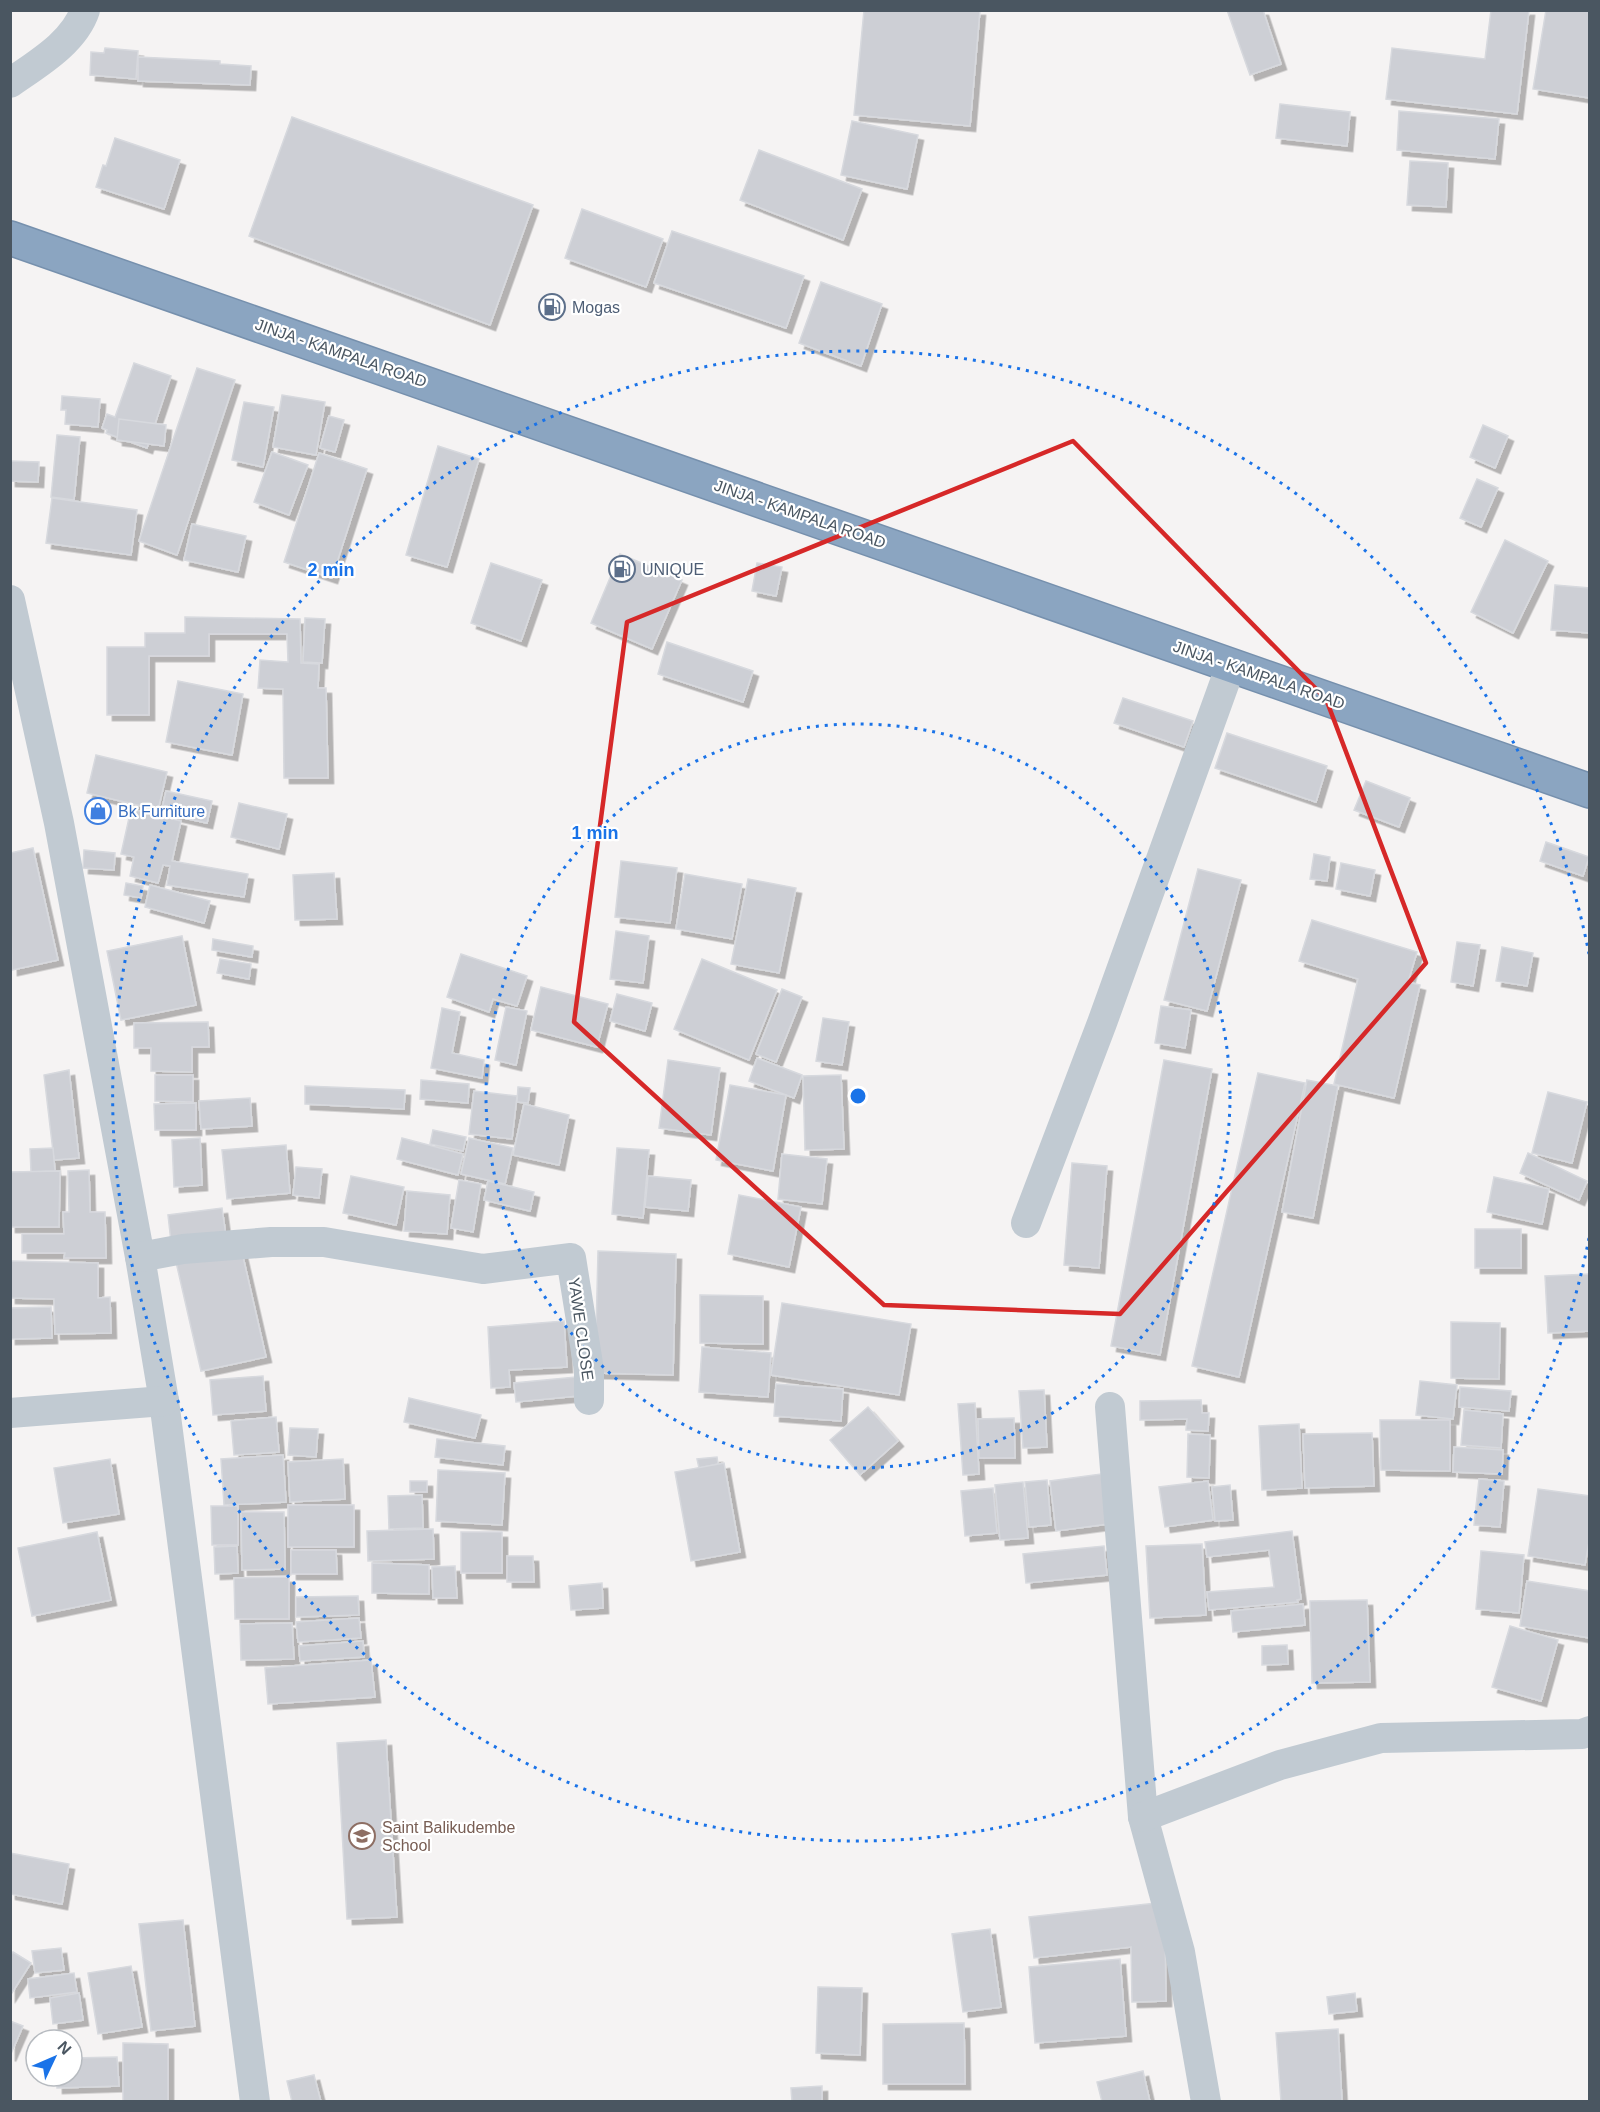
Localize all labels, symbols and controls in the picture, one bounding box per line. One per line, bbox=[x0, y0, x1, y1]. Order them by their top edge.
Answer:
fuel station icon: Mogas bbox=[537, 292, 567, 322]
place label: Mogas bbox=[572, 299, 620, 316]
street label: JINJA - KAMPALA ROAD bbox=[253, 316, 429, 390]
street label: JINJA - KAMPALA ROAD bbox=[712, 477, 888, 551]
fuel station icon: UNIQUE bbox=[607, 554, 637, 584]
text: 2 min bbox=[307, 560, 355, 580]
place label: UNIQUE bbox=[642, 561, 704, 578]
street label: JINJA - KAMPALA ROAD bbox=[1171, 638, 1347, 712]
shop icon: Bk Furniture bbox=[83, 796, 113, 826]
place label: Bk Furniture bbox=[118, 803, 205, 820]
text: 1 min bbox=[571, 823, 619, 843]
centre of rings bbox=[848, 1086, 868, 1106]
street label: YAWE CLOSE bbox=[565, 1276, 597, 1382]
place label: Saint Balikudembe School bbox=[382, 1819, 516, 1854]
school or university icon: Saint Balikudembe School bbox=[347, 1821, 377, 1851]
north arrow bbox=[24, 2028, 84, 2088]
text: N bbox=[54, 2038, 75, 2058]

